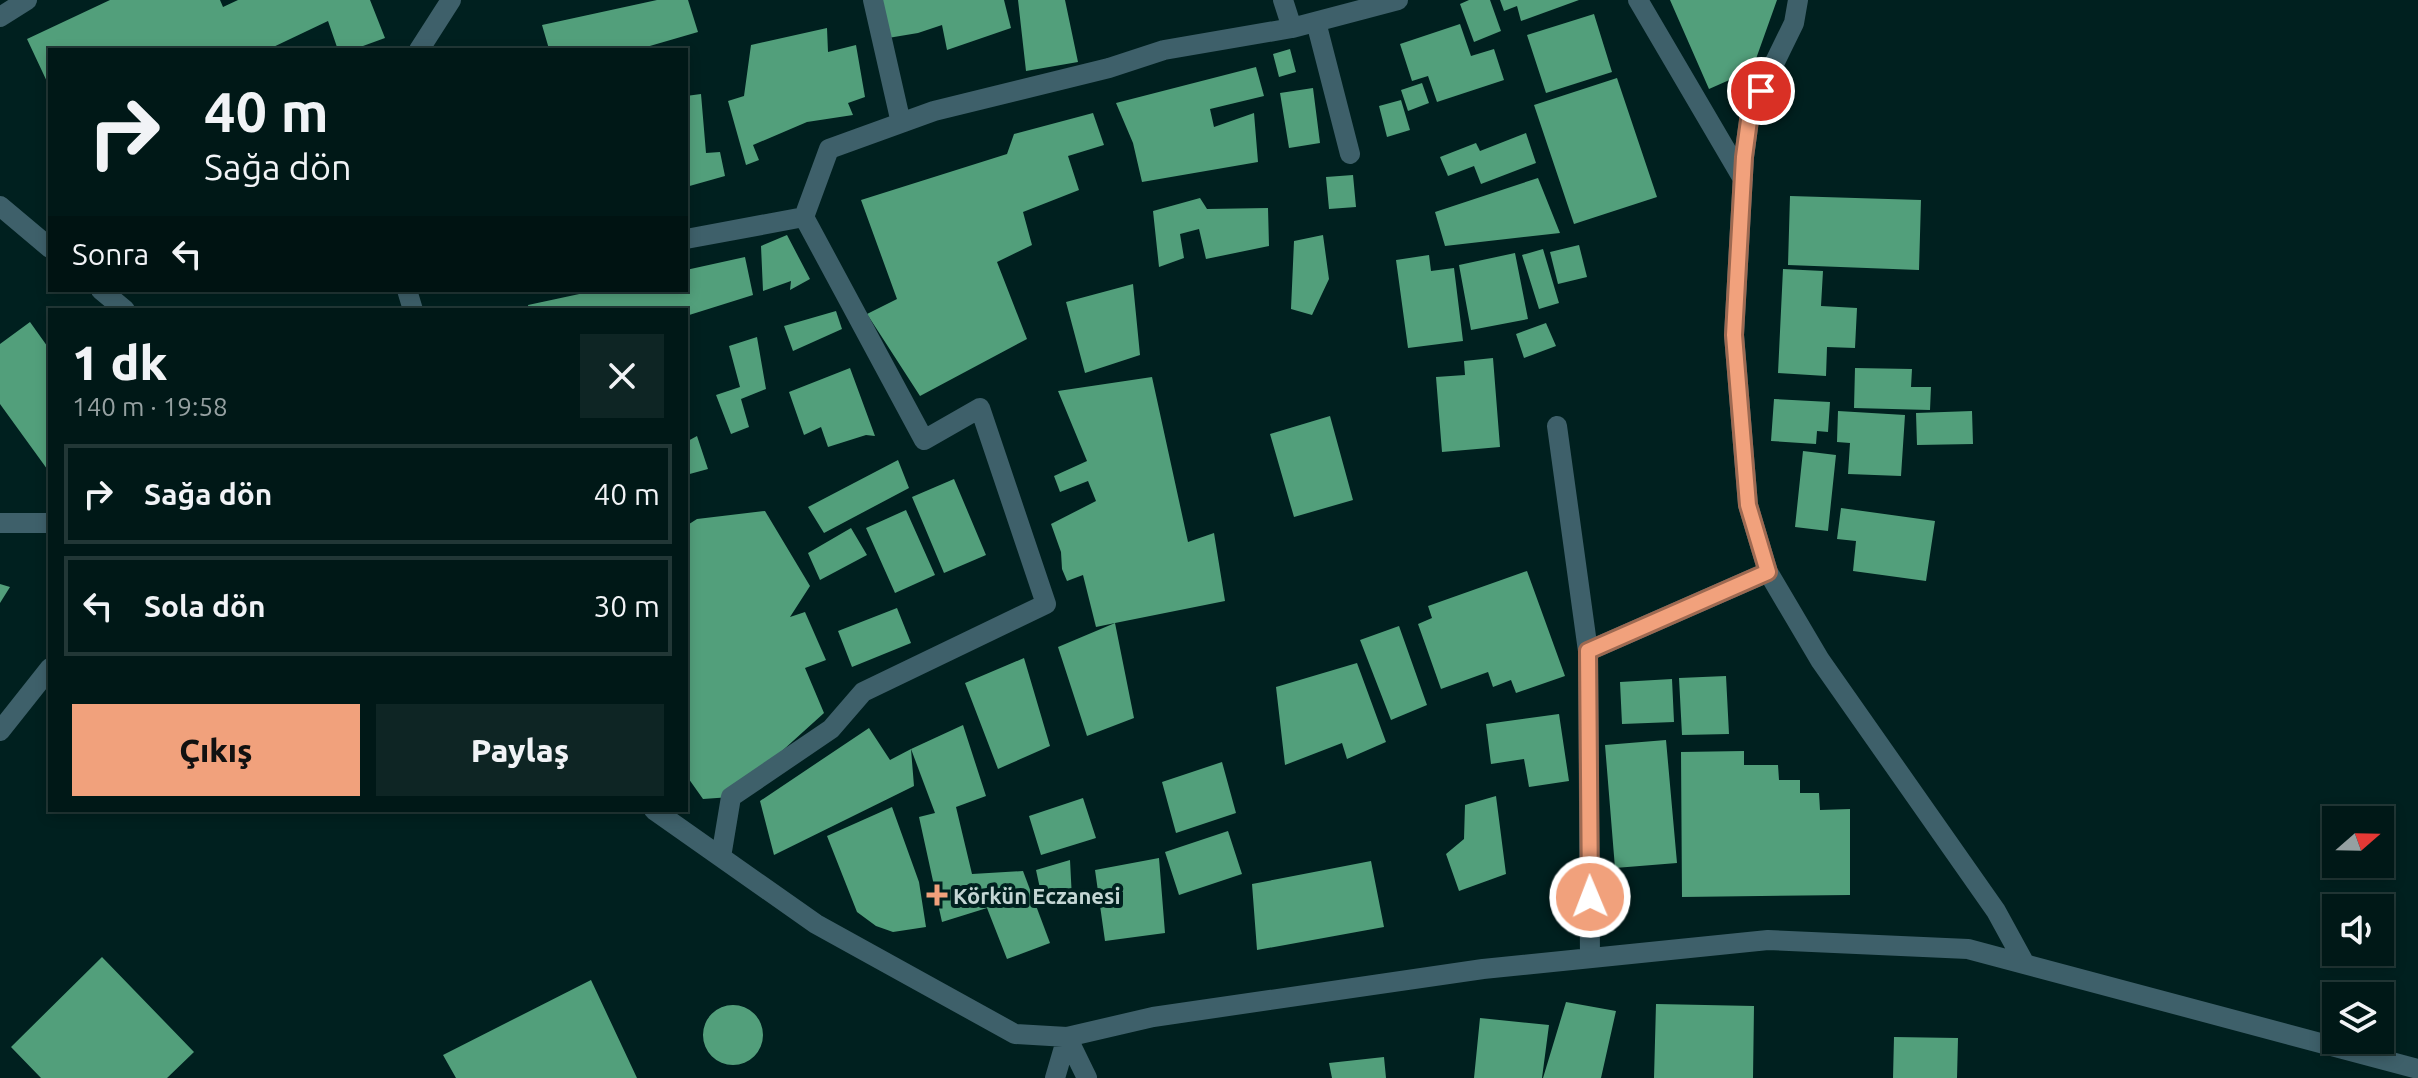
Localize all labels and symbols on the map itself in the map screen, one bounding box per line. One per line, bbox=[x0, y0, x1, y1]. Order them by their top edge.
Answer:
pin bbox=[1727, 57, 1795, 125]
north arrow bbox=[2322, 806, 2394, 878]
position arrow bbox=[1548, 855, 1632, 939]
place label: Körkün Eczanesi bbox=[953, 883, 1121, 908]
marker: Körkün Eczanesi bbox=[928, 886, 946, 904]

